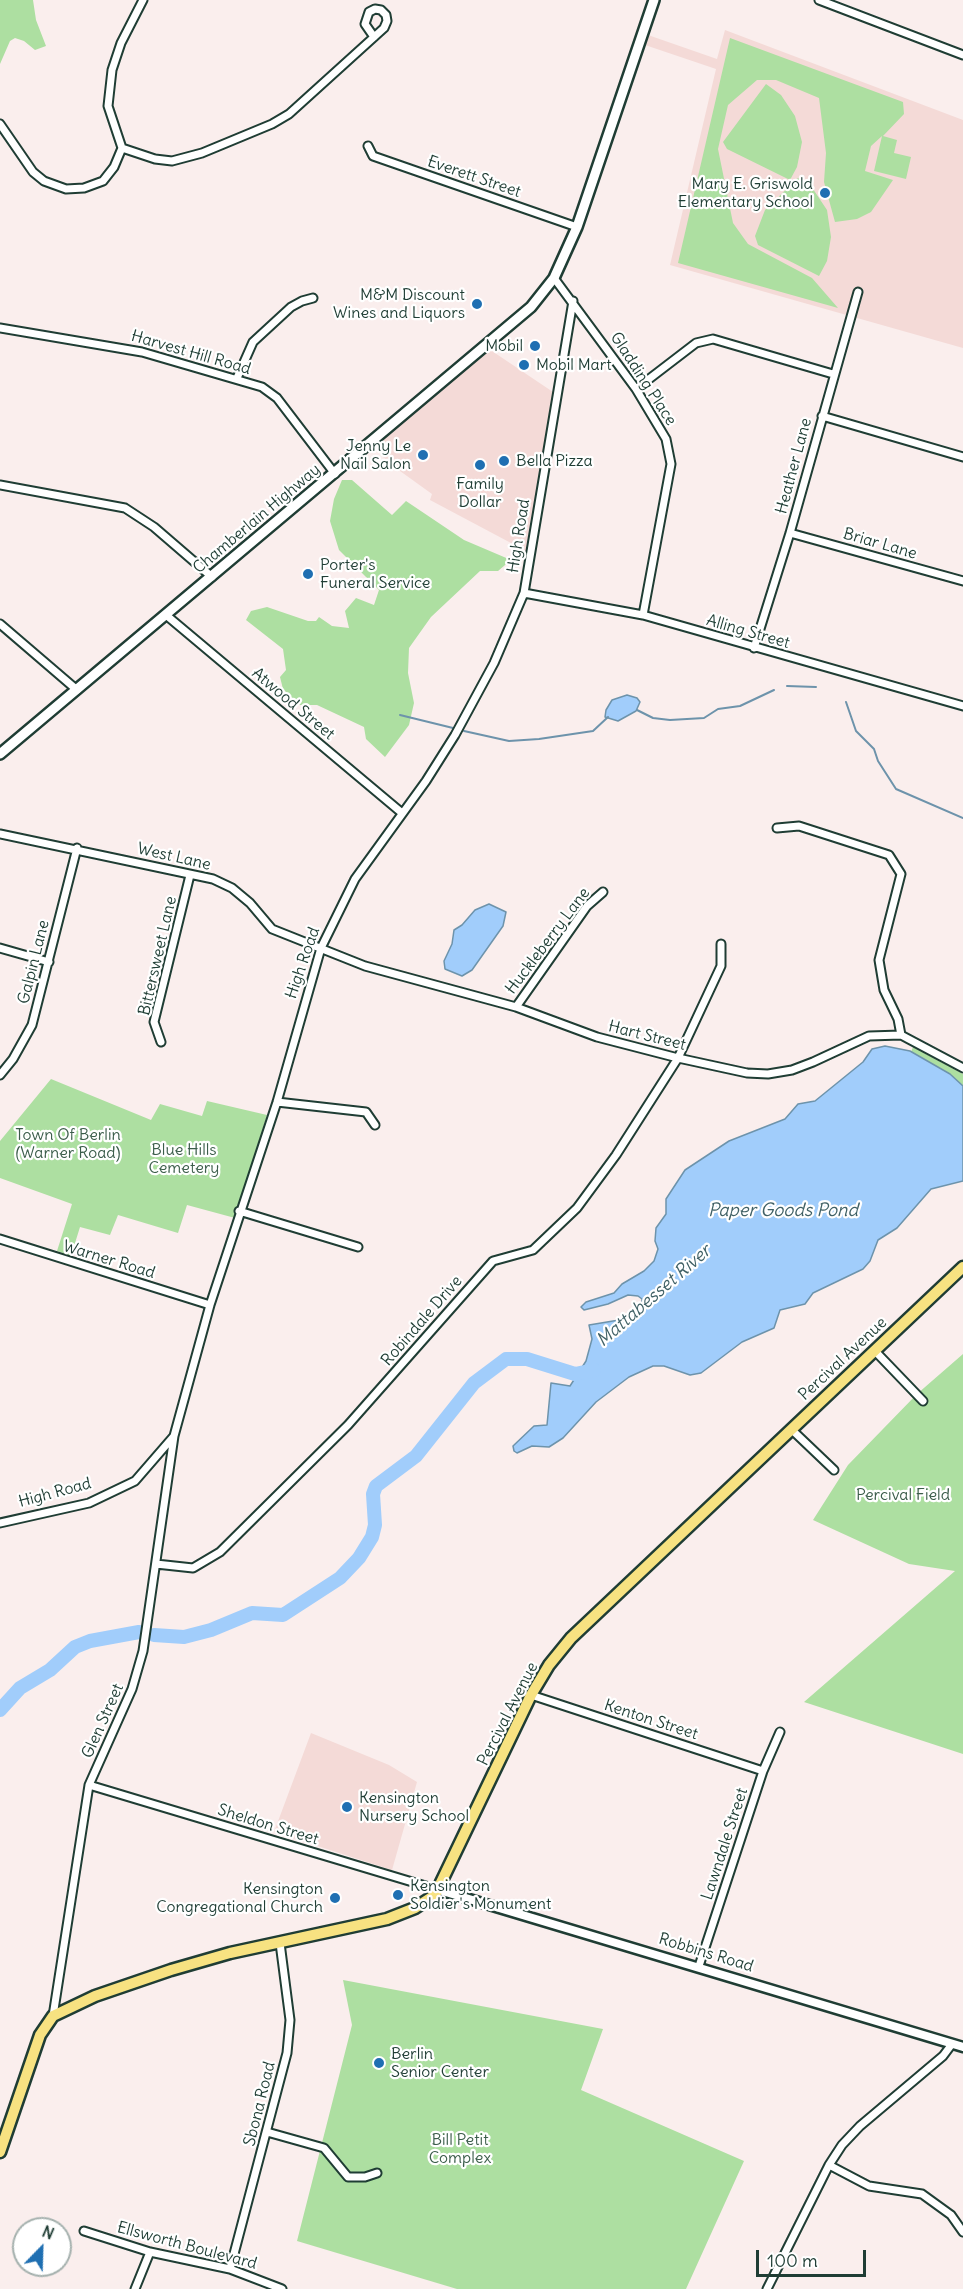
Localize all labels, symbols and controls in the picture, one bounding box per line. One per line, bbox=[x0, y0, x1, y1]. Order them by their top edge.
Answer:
street label: Everett Street bbox=[425, 152, 523, 202]
place label: Mary E. Griswold Elementary School bbox=[678, 174, 813, 212]
marker: Mary E. Griswold Elementary School bbox=[818, 186, 832, 200]
place label: M&M Discount Wines and Liquors bbox=[333, 285, 465, 323]
marker: M&M Discount Wines and Liquors bbox=[470, 297, 484, 311]
street label: Harvest Hill Road bbox=[129, 327, 253, 379]
street label: Gladding Place bbox=[606, 329, 680, 429]
place label: Mobil bbox=[485, 336, 523, 356]
marker: Mobil bbox=[528, 339, 542, 353]
place label: Mobil Mart bbox=[536, 355, 612, 375]
marker: Mobil Mart bbox=[517, 358, 531, 372]
street label: Heather Lane bbox=[772, 416, 816, 516]
place label: Jenny Le Nail Salon bbox=[340, 436, 411, 474]
marker: Jenny Le Nail Salon bbox=[416, 448, 430, 462]
place label: Bella Pizza bbox=[516, 451, 593, 471]
marker: Bella Pizza bbox=[497, 454, 511, 468]
marker: Family Dollar bbox=[473, 458, 487, 472]
street label: Chamberlain Highway bbox=[189, 460, 325, 578]
place label: Family Dollar bbox=[456, 474, 504, 512]
street label: High Road bbox=[504, 498, 534, 574]
street label: Briar Lane bbox=[841, 524, 919, 564]
place label: Porter's Funeral Service bbox=[320, 555, 430, 593]
marker: Porter's Funeral Service bbox=[301, 567, 315, 581]
street label: Alling Street bbox=[704, 611, 792, 653]
street label: Atwood Street bbox=[248, 664, 338, 744]
street label: West Lane bbox=[135, 839, 213, 875]
street label: Huckleberry Lane bbox=[502, 884, 594, 998]
street label: Bittersweet Lane bbox=[135, 895, 181, 1017]
street label: Galpin Lane bbox=[14, 918, 54, 1006]
street label: High Road bbox=[282, 925, 324, 1001]
street label: Hart Street bbox=[606, 1017, 688, 1055]
park label: Town Of Berlin (Warner Road) bbox=[15, 1125, 121, 1163]
park label: Blue Hills Cemetery bbox=[149, 1140, 219, 1178]
water label: Paper Goods Pond bbox=[708, 1200, 858, 1222]
street label: Warner Road bbox=[61, 1237, 157, 1283]
water label: Mattabesset River bbox=[592, 1240, 716, 1352]
street label: Robindale Drive bbox=[378, 1272, 466, 1370]
street label: Percival Avenue bbox=[795, 1313, 891, 1405]
street label: High Road bbox=[17, 1474, 93, 1512]
park label: Percival Field bbox=[856, 1485, 950, 1505]
street label: Percival Avenue bbox=[474, 1659, 542, 1769]
street label: Glen Street bbox=[78, 1681, 128, 1761]
street label: Kenton Street bbox=[602, 1696, 700, 1744]
street label: Lawndale Street bbox=[698, 1785, 752, 1903]
place label: Kensington Nursery School bbox=[359, 1788, 469, 1826]
marker: Kensington Nursery School bbox=[340, 1800, 354, 1814]
street label: Sheldon Street bbox=[215, 1801, 321, 1849]
place label: Kensington Soldier's Monument bbox=[410, 1876, 551, 1914]
place label: Kensington Congregational Church bbox=[156, 1879, 323, 1917]
marker: Kensington Soldier's Monument bbox=[391, 1888, 405, 1902]
marker: Kensington Congregational Church bbox=[328, 1891, 342, 1905]
street label: Robbins Road bbox=[656, 1929, 756, 1977]
place label: Berlin Senior Center bbox=[391, 2044, 489, 2082]
marker: Berlin Senior Center bbox=[372, 2056, 386, 2070]
street label: Sbona Road bbox=[240, 2060, 280, 2148]
park label: Bill Petit Complex bbox=[429, 2130, 491, 2168]
north arrow bbox=[12, 2217, 72, 2277]
street label: Ellsworth Boulevard bbox=[115, 2218, 259, 2274]
text: N bbox=[39, 2221, 57, 2244]
scale bar bbox=[759, 2238, 868, 2276]
text: 100 m bbox=[767, 2249, 818, 2272]

